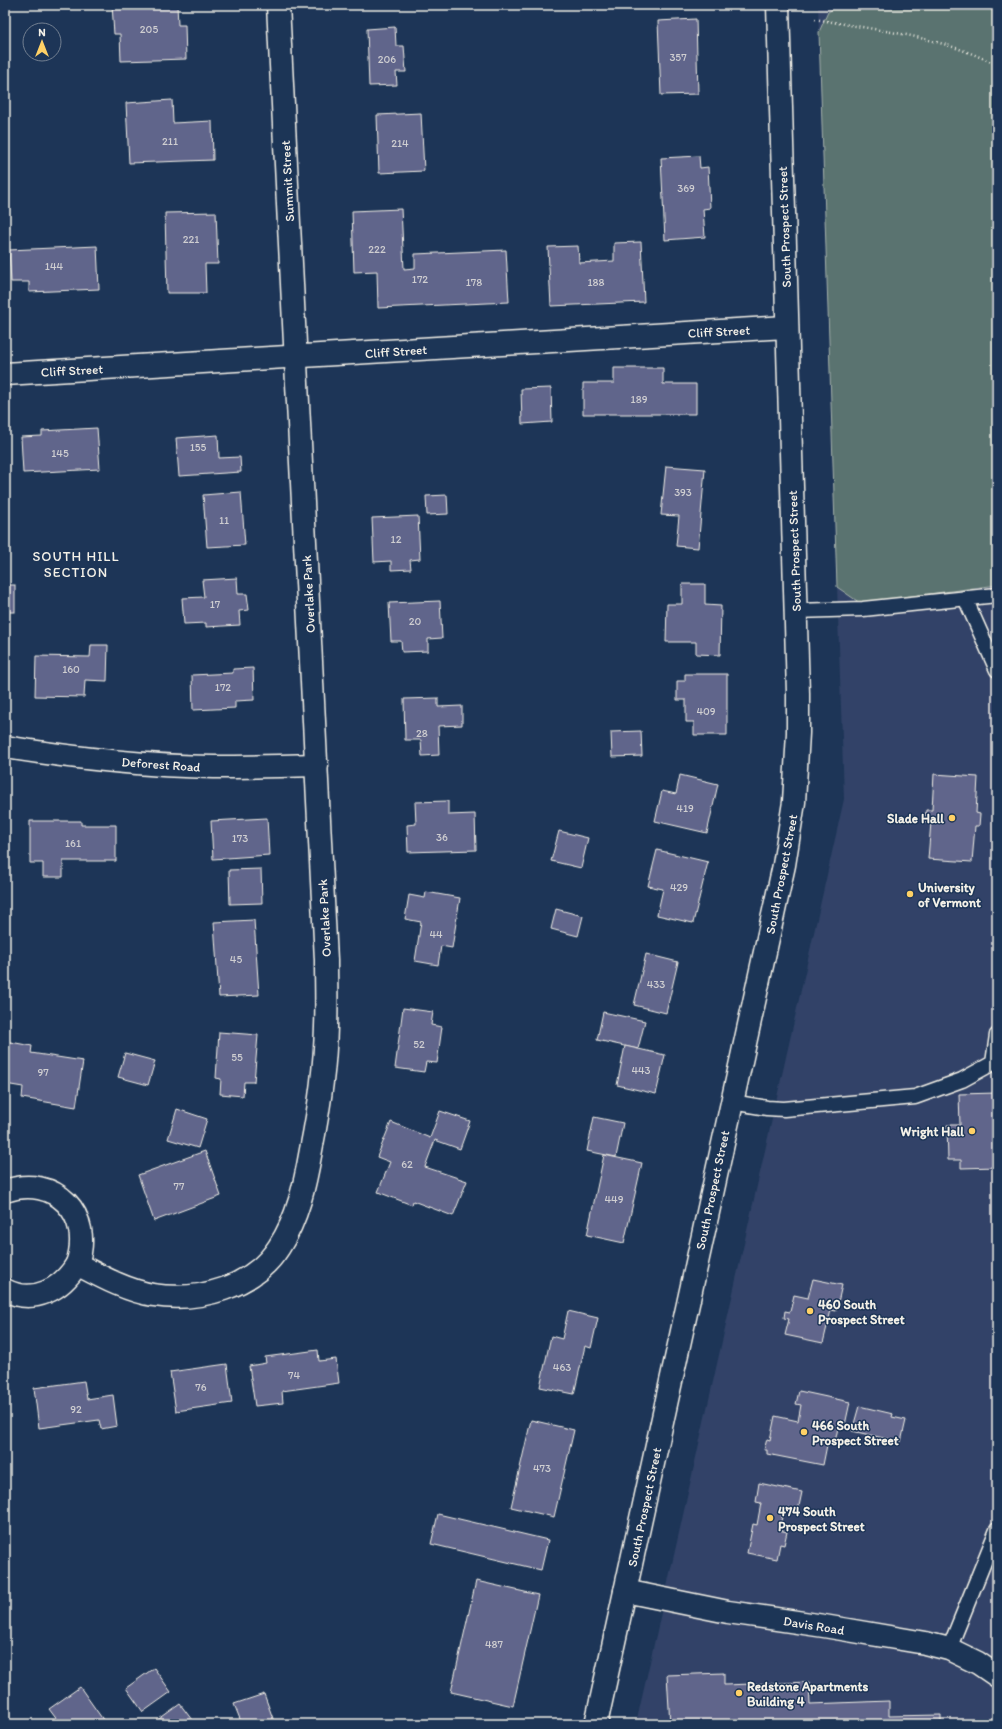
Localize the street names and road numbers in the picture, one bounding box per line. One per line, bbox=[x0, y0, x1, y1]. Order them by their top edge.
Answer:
street label: Summit Street bbox=[278, 140, 297, 222]
street label: South Prospect Street bbox=[775, 166, 794, 288]
street label: Cliff Street bbox=[687, 322, 751, 341]
street label: Cliff Street bbox=[364, 342, 428, 361]
street label: Cliff Street bbox=[40, 361, 104, 380]
street label: South Prospect Street bbox=[785, 490, 804, 612]
street label: Overlake Park bbox=[299, 554, 318, 633]
street label: Deforest Road bbox=[121, 754, 201, 775]
street label: South Prospect Street bbox=[763, 813, 800, 935]
street label: Overlake Park bbox=[315, 878, 334, 957]
street label: South Prospect Street bbox=[693, 1129, 732, 1251]
street label: South Prospect Street bbox=[625, 1446, 664, 1568]
street label: Davis Road bbox=[782, 1613, 846, 1638]

